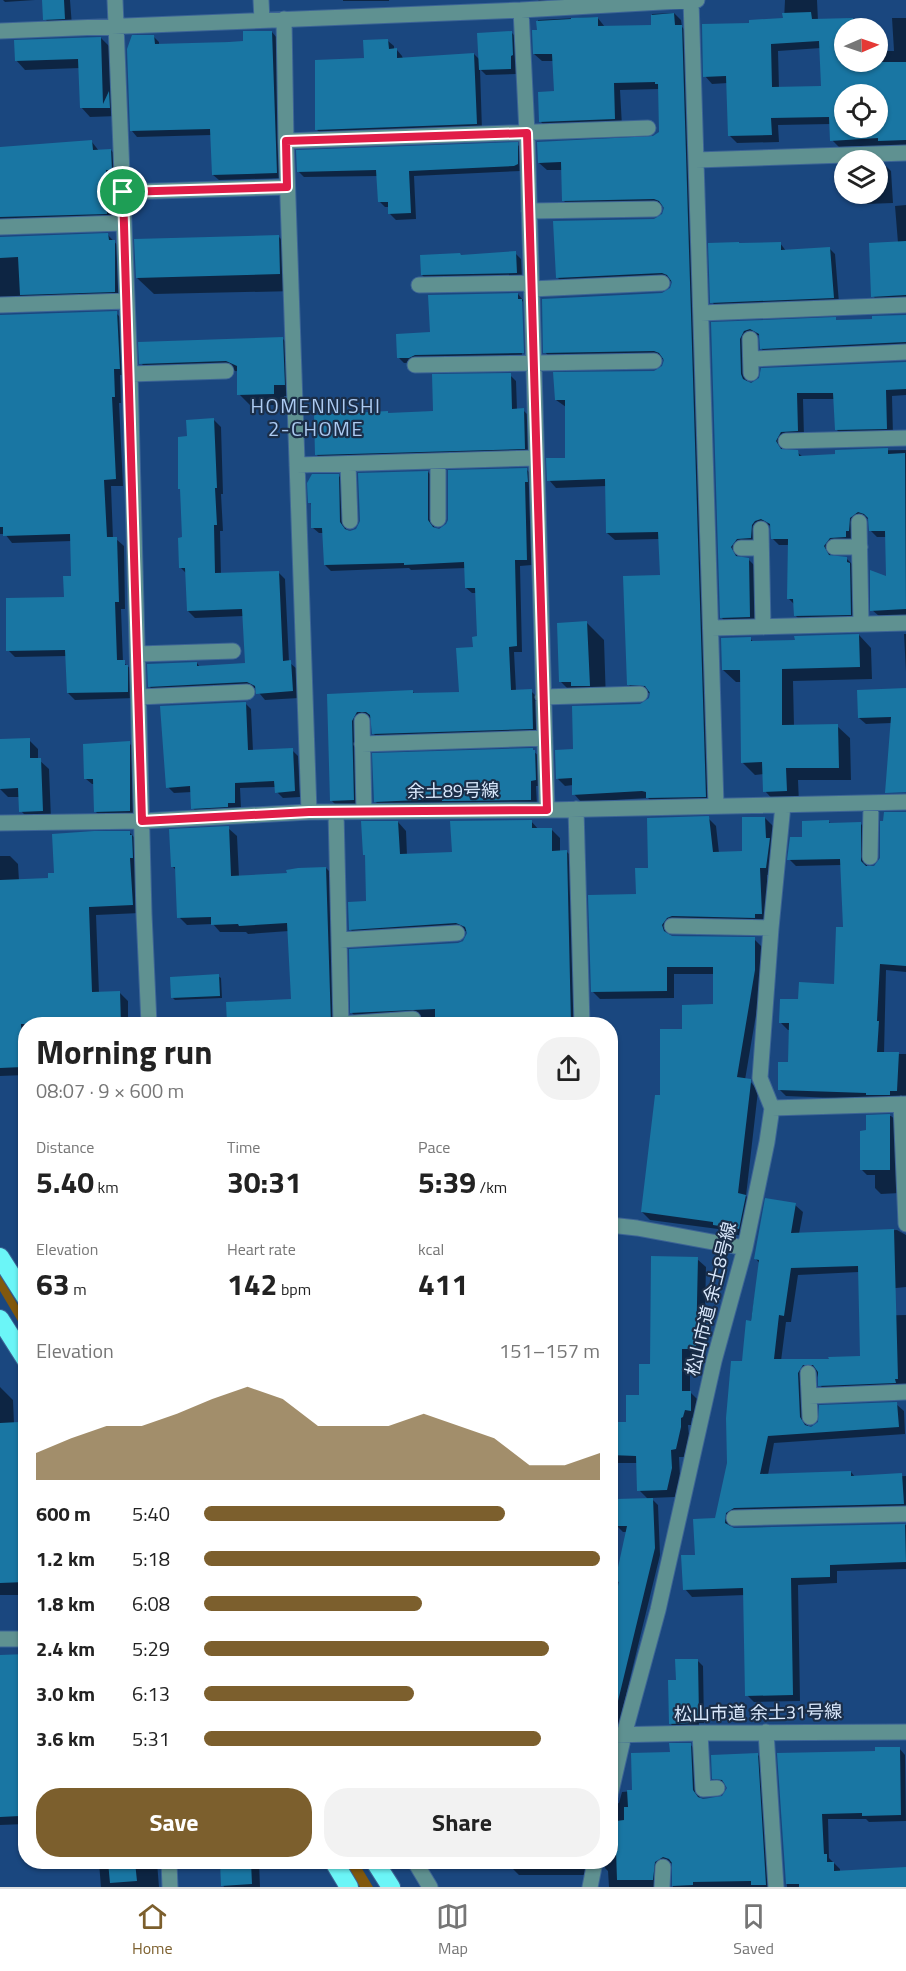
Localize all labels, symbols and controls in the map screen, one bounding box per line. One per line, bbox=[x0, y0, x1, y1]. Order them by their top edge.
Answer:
north arrow bbox=[834, 18, 888, 72]
map controls bbox=[834, 18, 888, 204]
button: locate bbox=[834, 84, 888, 138]
button: layers bbox=[834, 150, 888, 204]
pin bbox=[97, 166, 148, 217]
icon: arrive bbox=[106, 175, 139, 208]
district label: HOMENNISHI 2-CHOME bbox=[251, 390, 381, 444]
street label: 余土89号線 bbox=[407, 776, 499, 805]
text: Morning run bbox=[36, 1027, 213, 1077]
button: share bbox=[537, 1037, 600, 1100]
text: 08:07 · 9 × 600 m bbox=[36, 1075, 184, 1106]
text: Distance bbox=[36, 1135, 94, 1159]
text: Time bbox=[227, 1135, 260, 1159]
text: Pace bbox=[418, 1135, 450, 1159]
text: 5.40 bbox=[36, 1159, 94, 1205]
text: 30:31 bbox=[227, 1159, 302, 1205]
text: 5:39 bbox=[418, 1159, 476, 1205]
text: km bbox=[94, 1175, 119, 1199]
text: /km bbox=[476, 1175, 507, 1199]
street label: 松山市道 余土8号線 bbox=[678, 1219, 743, 1379]
text: Elevation bbox=[36, 1237, 98, 1261]
text: Heart rate bbox=[227, 1237, 296, 1261]
text: kcal bbox=[418, 1237, 444, 1261]
text: 63 bbox=[36, 1261, 70, 1307]
text: 142 bbox=[227, 1261, 277, 1307]
text: 411 bbox=[418, 1261, 468, 1307]
text: m bbox=[70, 1277, 87, 1301]
text: bpm bbox=[277, 1277, 311, 1301]
text: Elevation bbox=[36, 1335, 114, 1366]
text: 151–157 m bbox=[499, 1335, 600, 1366]
text: 600 m bbox=[36, 1498, 91, 1529]
text: 5:40 bbox=[132, 1498, 170, 1529]
text: 1.2 km bbox=[36, 1543, 95, 1574]
text: 5:18 bbox=[132, 1543, 170, 1574]
text: 1.8 km bbox=[36, 1588, 95, 1619]
text: 6:08 bbox=[132, 1588, 170, 1619]
text: 2.4 km bbox=[36, 1633, 95, 1664]
text: 5:29 bbox=[132, 1633, 170, 1664]
text: 3.0 km bbox=[36, 1678, 95, 1709]
text: 6:13 bbox=[132, 1678, 170, 1709]
street label: 松山市道 余土31号線 bbox=[674, 1698, 842, 1727]
text: 3.6 km bbox=[36, 1723, 95, 1754]
text: 5:31 bbox=[132, 1723, 170, 1754]
button: Save bbox=[36, 1788, 312, 1857]
button: Share bbox=[324, 1788, 600, 1857]
tab: Home bbox=[132, 1900, 173, 1960]
tab: Map bbox=[436, 1900, 469, 1960]
tab: Saved bbox=[733, 1900, 774, 1960]

